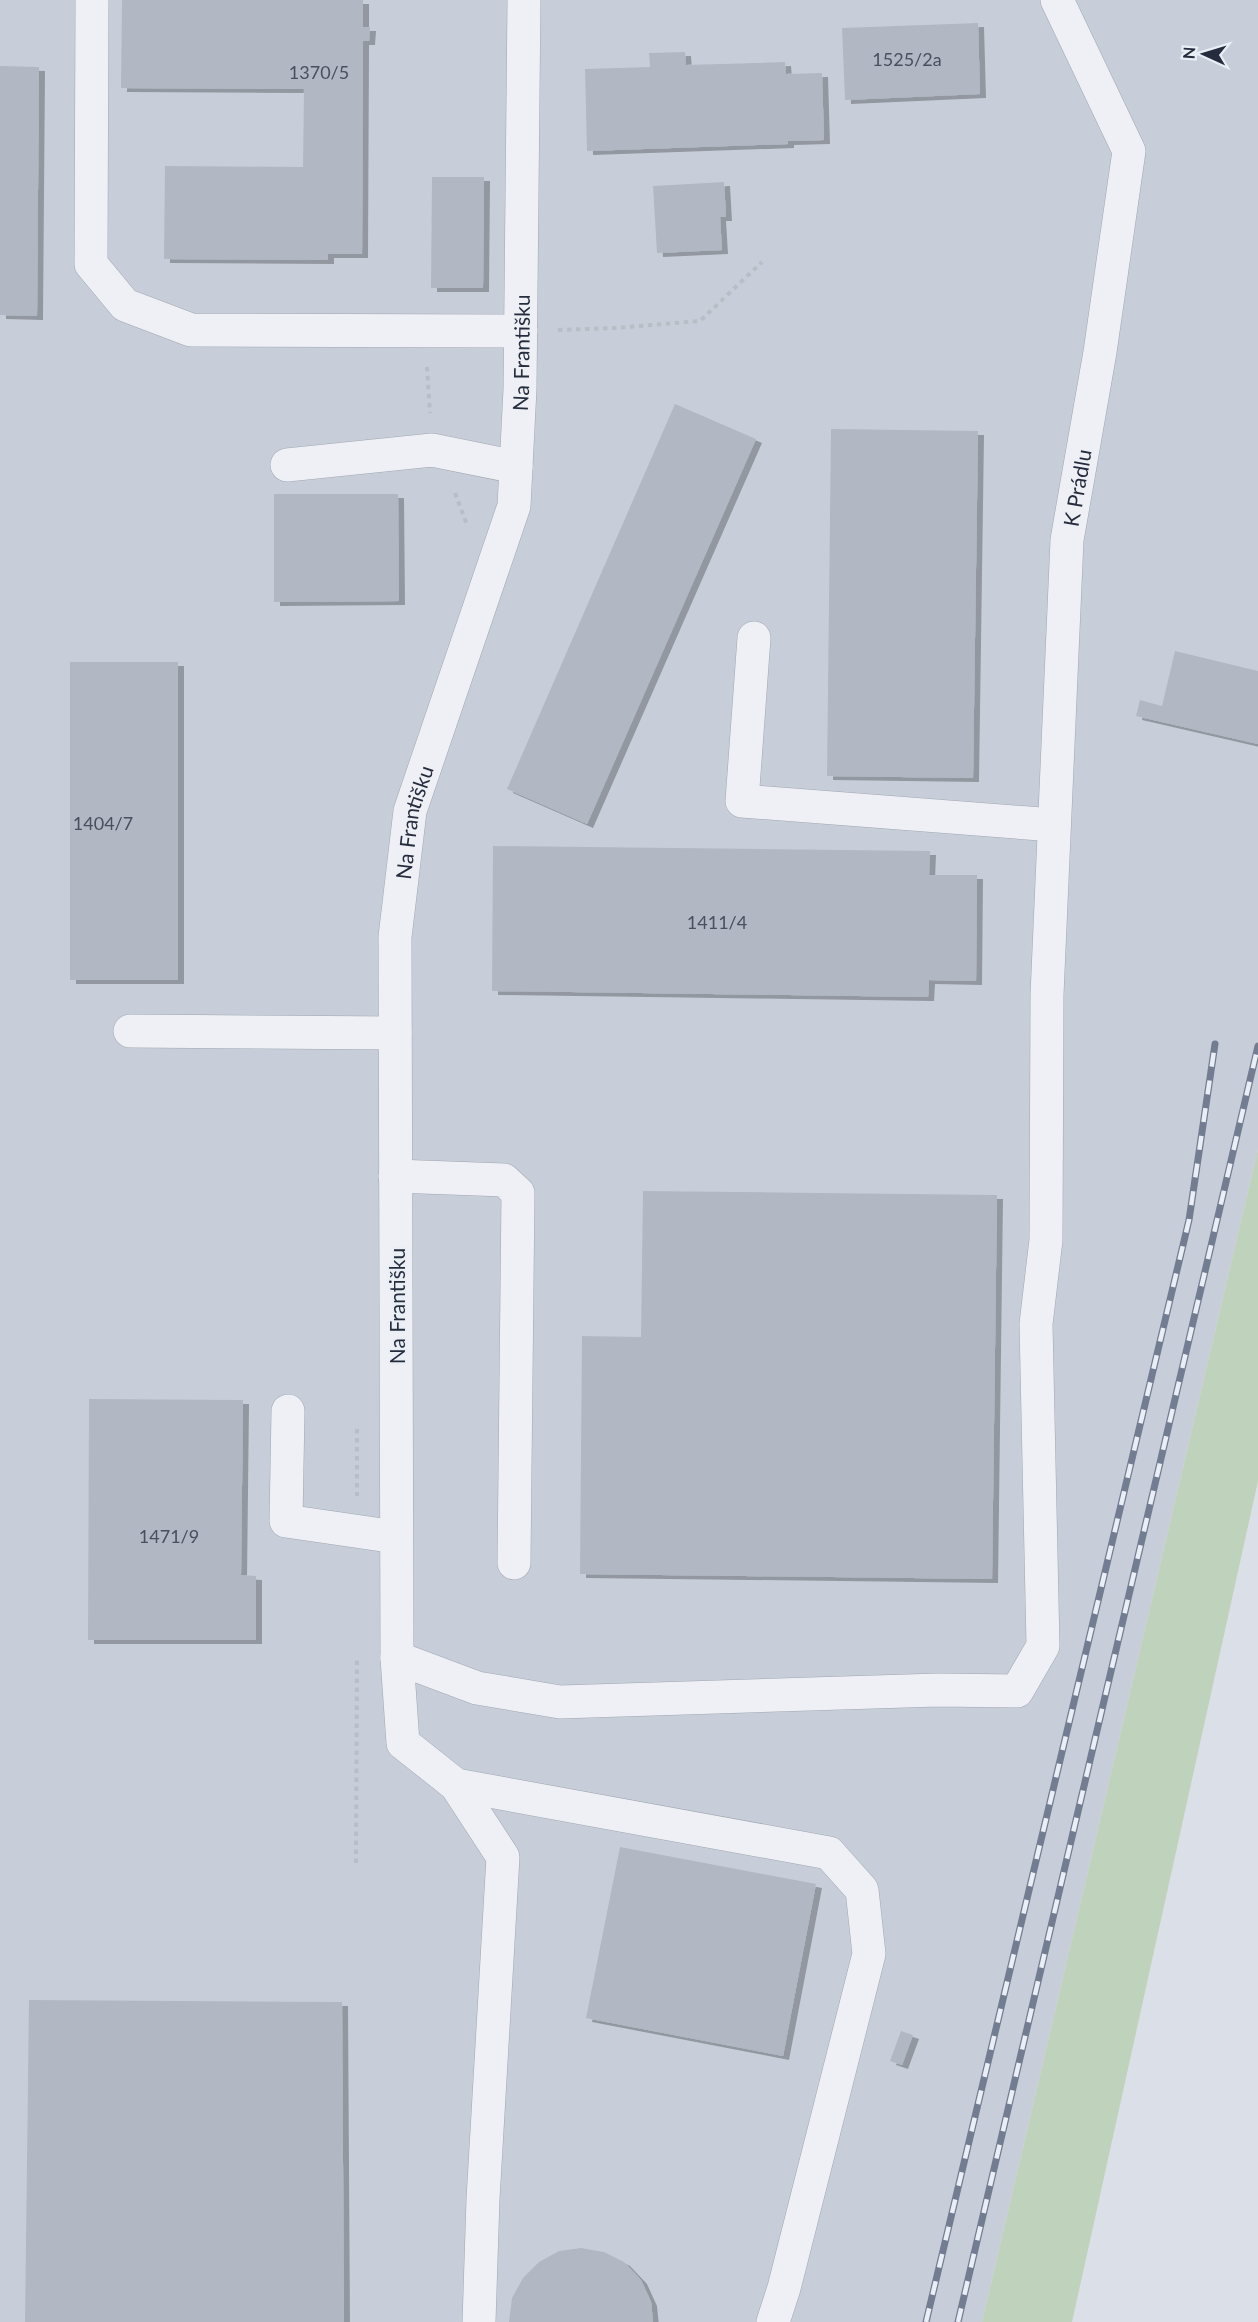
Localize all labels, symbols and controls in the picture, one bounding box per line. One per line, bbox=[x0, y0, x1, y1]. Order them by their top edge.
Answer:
north arrow bbox=[1174, 24, 1234, 84]
text: N bbox=[1179, 46, 1198, 60]
house number: 1525/2a bbox=[872, 48, 942, 70]
house number: 1370/5 bbox=[289, 61, 349, 83]
street label: Na Františku bbox=[506, 294, 533, 412]
street label: K Prádlu bbox=[1057, 447, 1095, 528]
street label: Na Františku bbox=[389, 762, 437, 881]
house number: 1404/7 bbox=[73, 812, 133, 834]
house number: 1411/4 bbox=[687, 911, 747, 933]
street label: Na Františku bbox=[384, 1248, 409, 1364]
house number: 1471/9 bbox=[139, 1525, 199, 1547]

